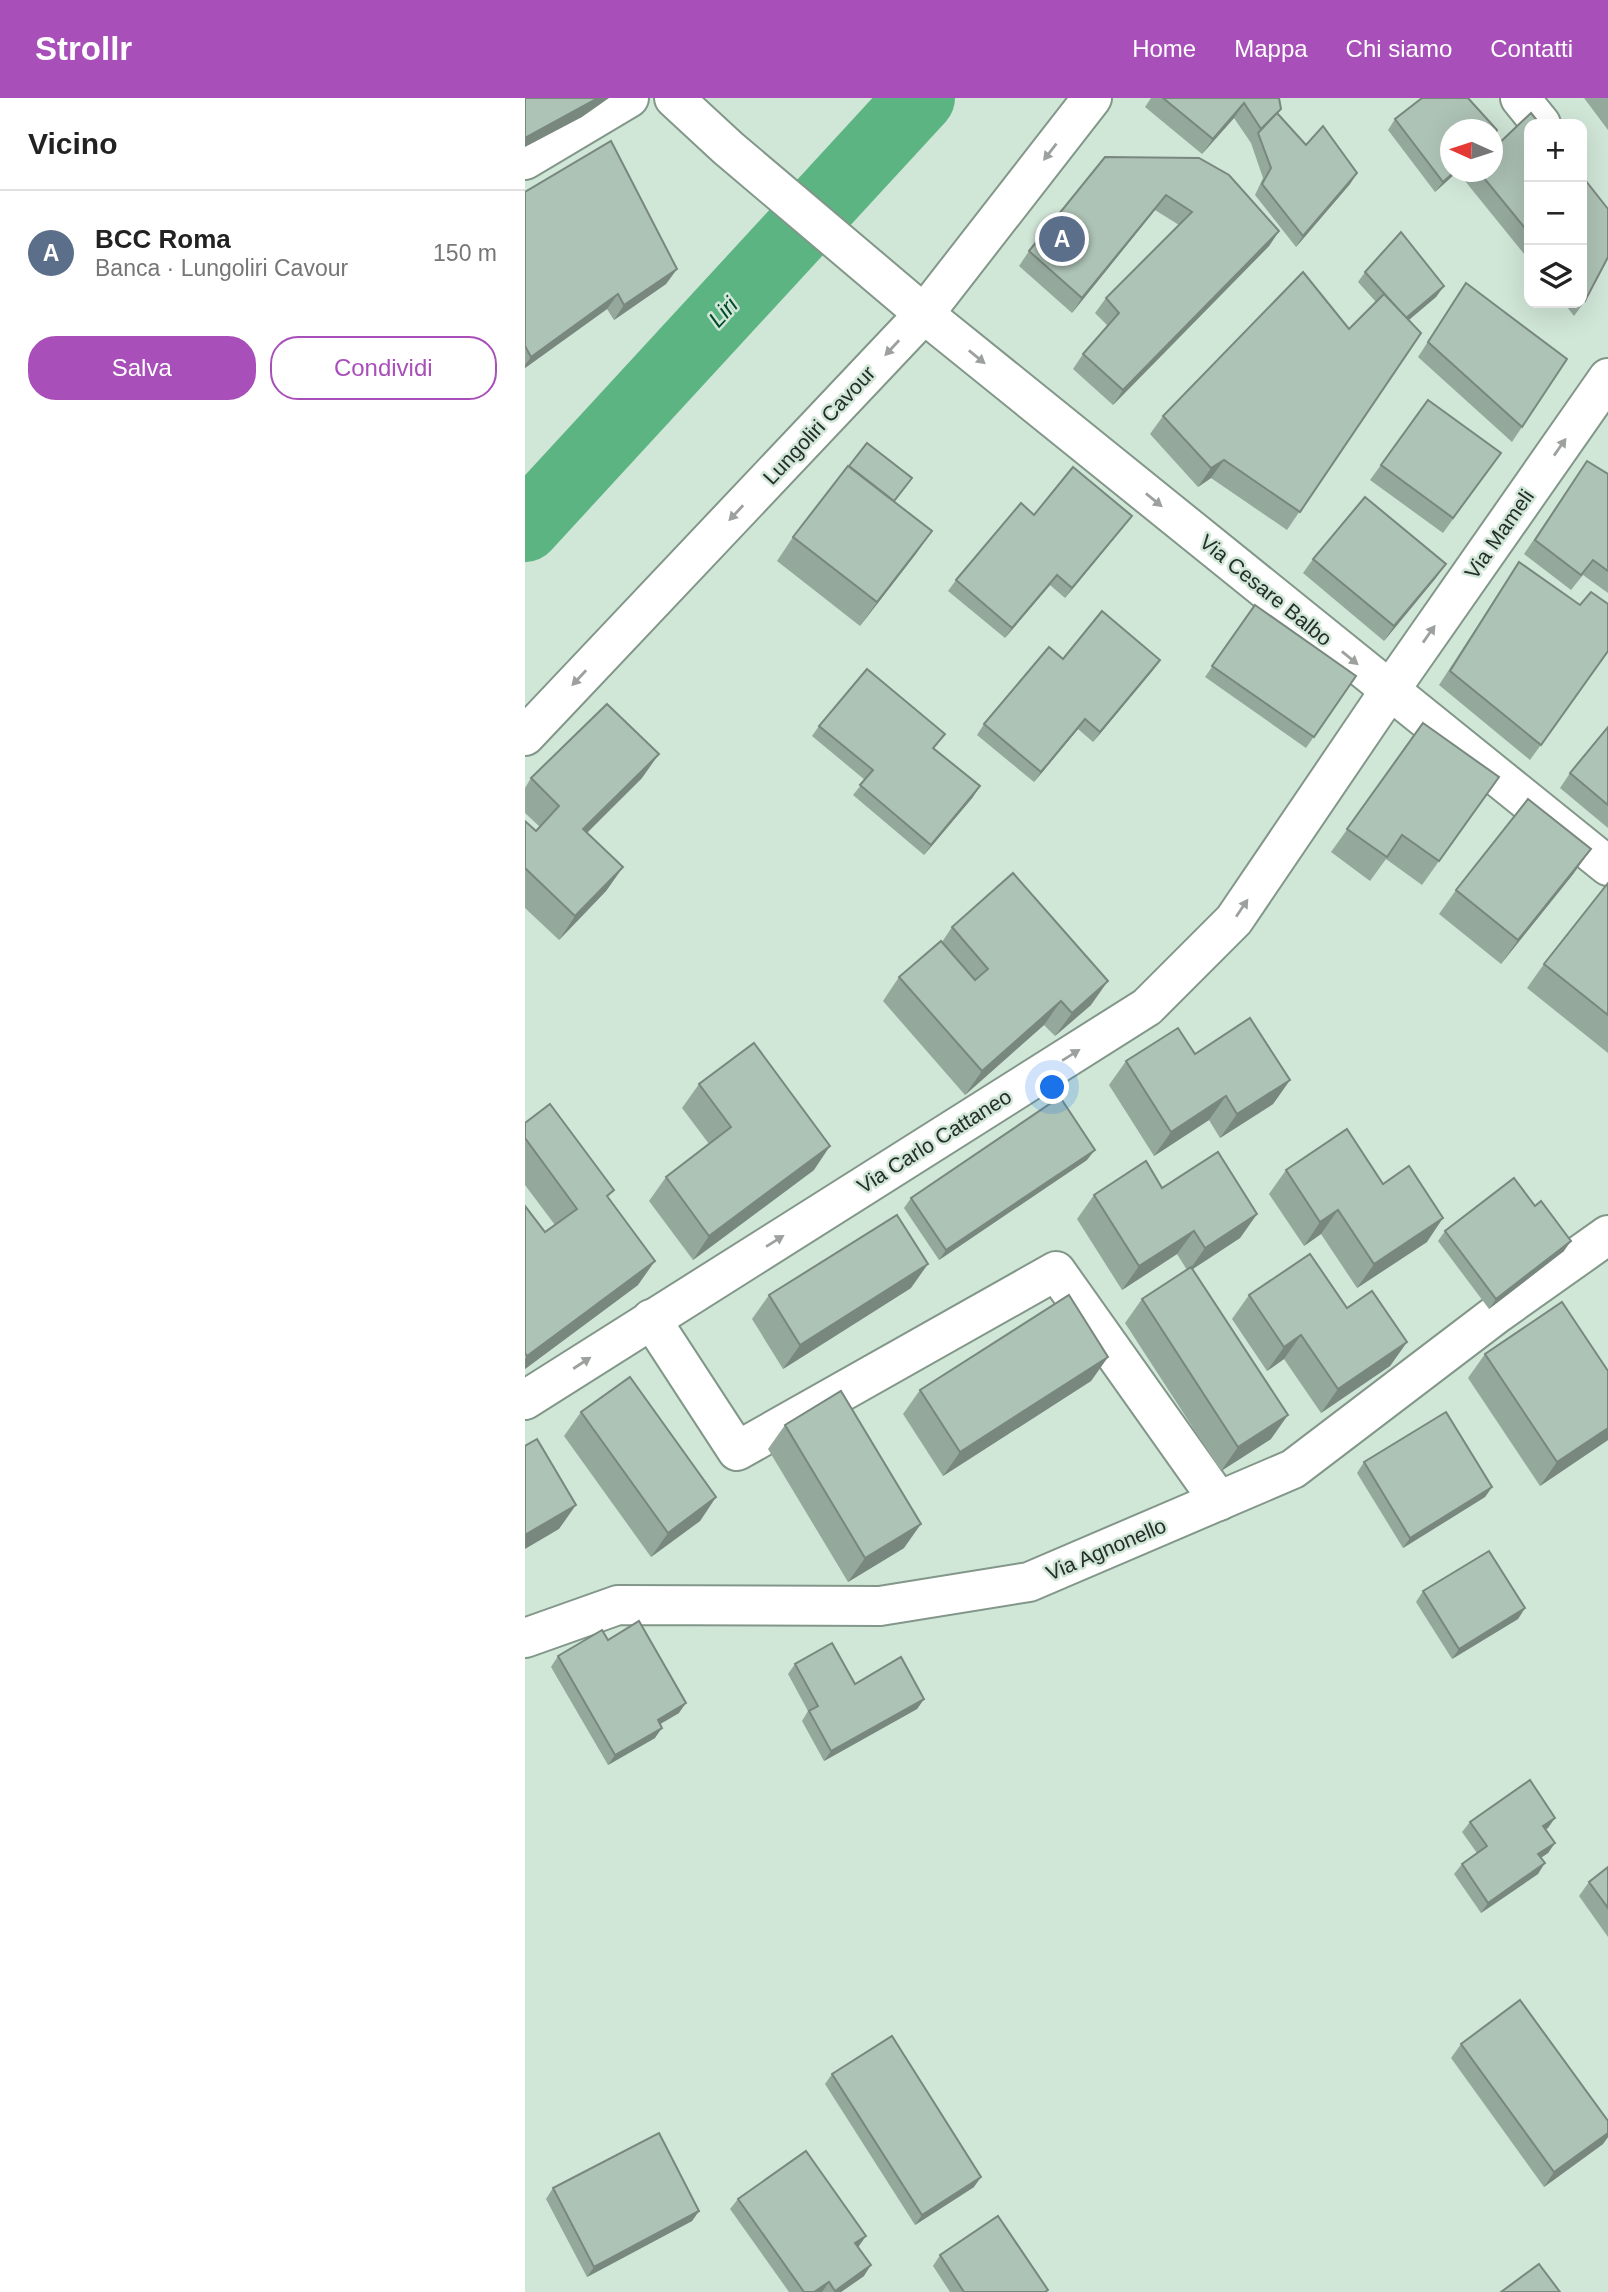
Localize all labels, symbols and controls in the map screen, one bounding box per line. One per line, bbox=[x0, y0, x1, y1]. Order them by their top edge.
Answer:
text: Strollr bbox=[35, 30, 132, 67]
text: Home bbox=[1132, 35, 1196, 62]
text: Mappa bbox=[1234, 35, 1308, 62]
text: Chi siamo bbox=[1346, 35, 1452, 62]
text: Contatti bbox=[1490, 35, 1573, 62]
north arrow bbox=[1440, 119, 1503, 182]
map controls bbox=[1524, 119, 1587, 308]
button: + bbox=[1524, 119, 1587, 182]
text: Vicino bbox=[28, 127, 117, 160]
one-way arrow bbox=[1043, 142, 1058, 160]
button: − bbox=[1524, 182, 1587, 245]
pin: A bbox=[1039, 213, 1085, 265]
text: BCC Roma bbox=[95, 224, 231, 254]
text: A bbox=[43, 240, 59, 266]
text: 150 m bbox=[433, 240, 497, 266]
button: layers bbox=[1524, 245, 1587, 308]
text: Banca · Lungoliri Cavour bbox=[95, 255, 348, 281]
water label: Liri bbox=[703, 291, 744, 332]
button: Salva bbox=[28, 336, 256, 400]
button: Condividi bbox=[270, 336, 497, 400]
one-way arrow bbox=[885, 339, 901, 356]
one-way arrow bbox=[969, 349, 986, 364]
street label: Lungoliri Cavour bbox=[758, 361, 880, 489]
one-way arrow bbox=[1553, 438, 1567, 456]
street label: Via Mameli bbox=[1460, 485, 1538, 583]
one-way arrow bbox=[1145, 492, 1163, 507]
one-way arrow bbox=[728, 504, 744, 521]
street label: Via Cesare Balbo bbox=[1195, 530, 1337, 650]
one-way arrow bbox=[1422, 625, 1436, 643]
one-way arrow bbox=[1342, 650, 1359, 665]
one-way arrow bbox=[572, 669, 588, 686]
one-way arrow bbox=[1235, 899, 1249, 917]
one-way arrow bbox=[1061, 1048, 1080, 1061]
your location bbox=[1035, 1070, 1069, 1104]
street label: Via Carlo Cattaneo bbox=[853, 1084, 1015, 1198]
one-way arrow bbox=[765, 1235, 784, 1248]
one-way arrow bbox=[573, 1357, 592, 1370]
street label: Via Agnonello bbox=[1043, 1513, 1169, 1585]

